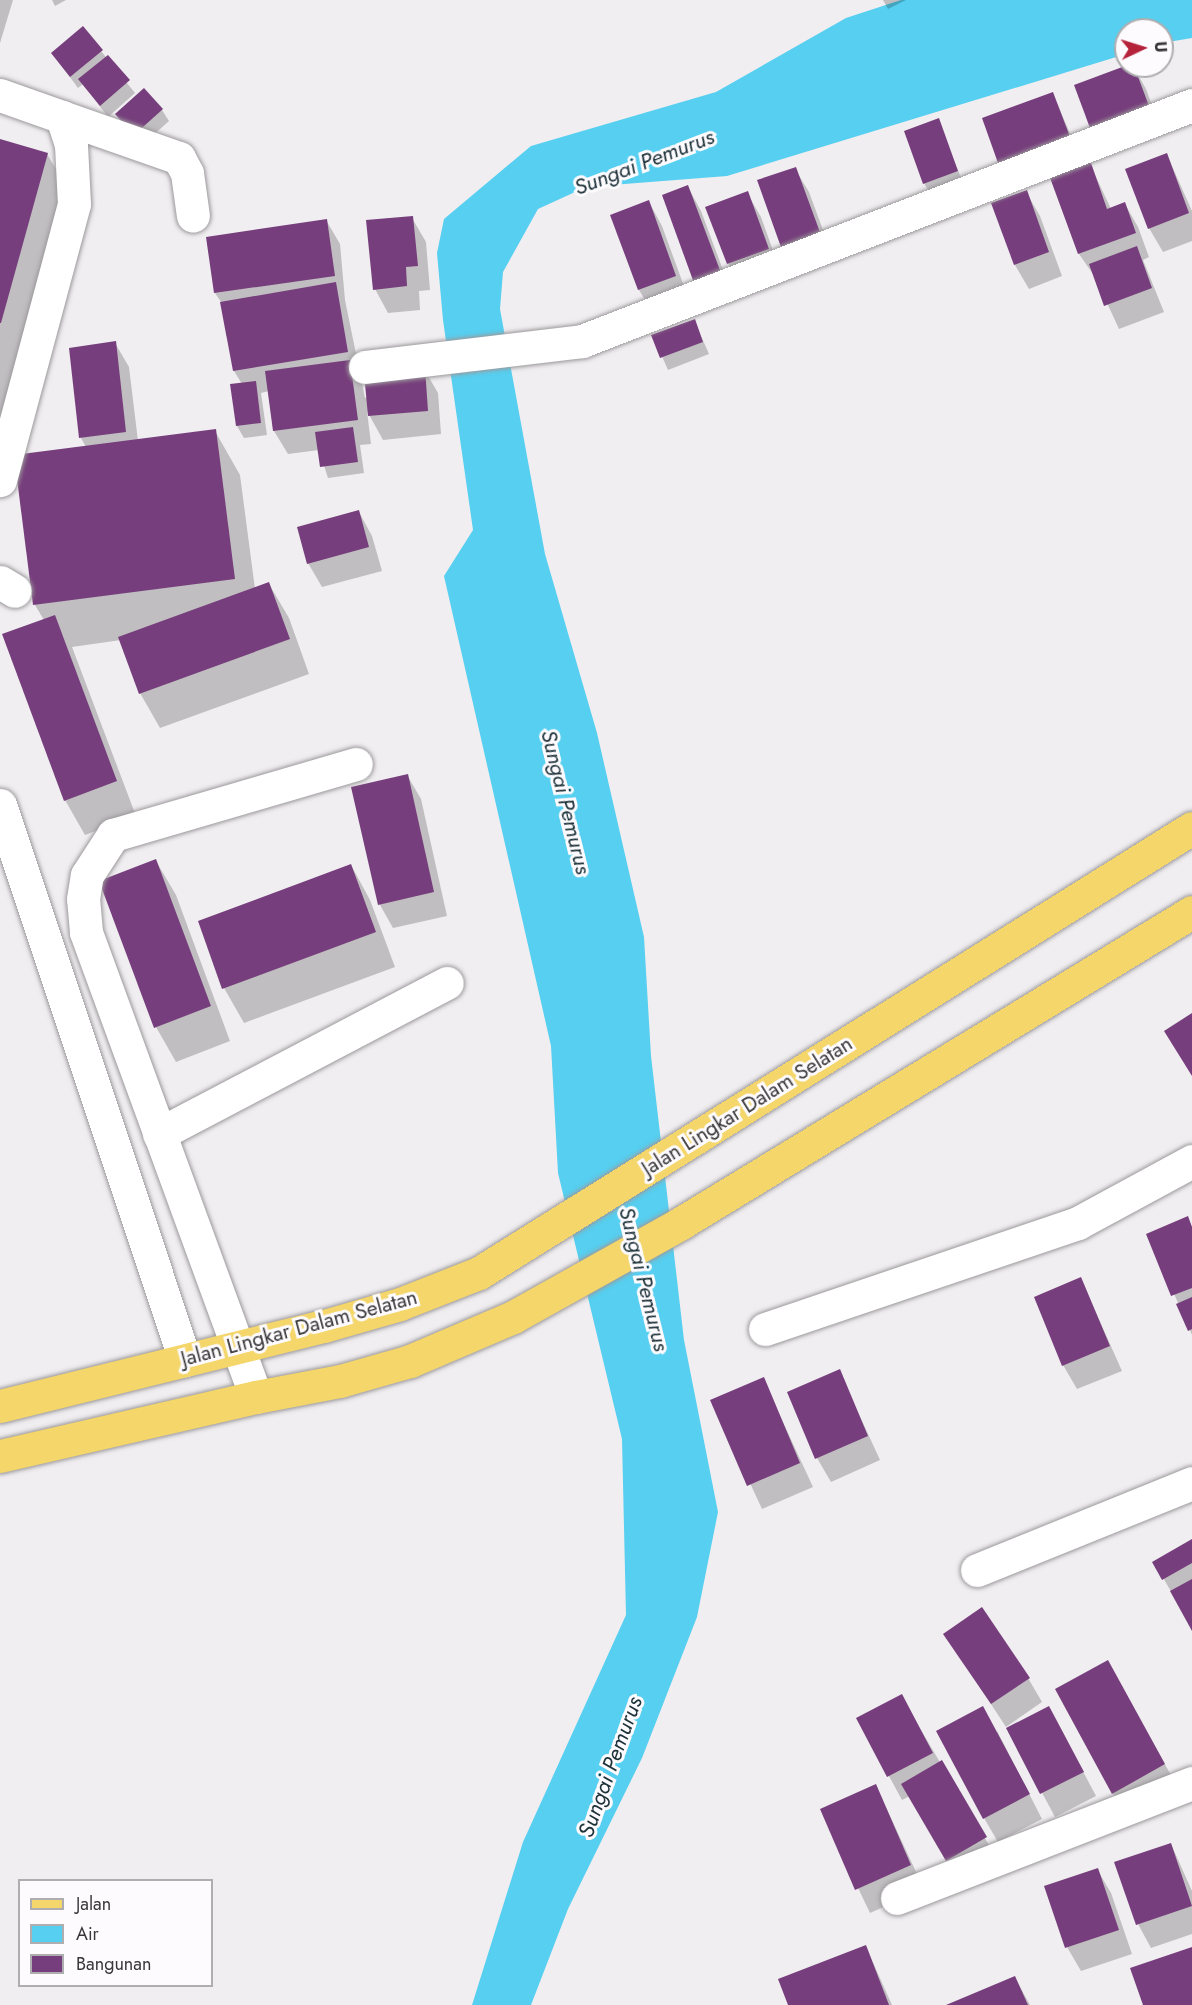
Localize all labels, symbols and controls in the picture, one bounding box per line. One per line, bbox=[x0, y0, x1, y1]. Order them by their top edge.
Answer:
north arrow bbox=[1114, 18, 1174, 78]
text: U bbox=[1149, 40, 1172, 53]
water label: Sungai Pemurus bbox=[570, 123, 718, 201]
water label: Sungai Pemurus bbox=[535, 727, 597, 877]
street label: Jalan Lingkar Dalam Selatan bbox=[637, 1031, 857, 1181]
water label: Sungai Pemurus bbox=[613, 1204, 675, 1354]
street label: Jalan Lingkar Dalam Selatan bbox=[178, 1284, 420, 1372]
water label: Sungai Pemurus bbox=[572, 1693, 648, 1841]
legend bbox=[18, 1879, 213, 1987]
text: Jalan bbox=[76, 1891, 111, 1917]
text: Air bbox=[76, 1921, 99, 1947]
text: Bangunan bbox=[76, 1951, 151, 1977]

